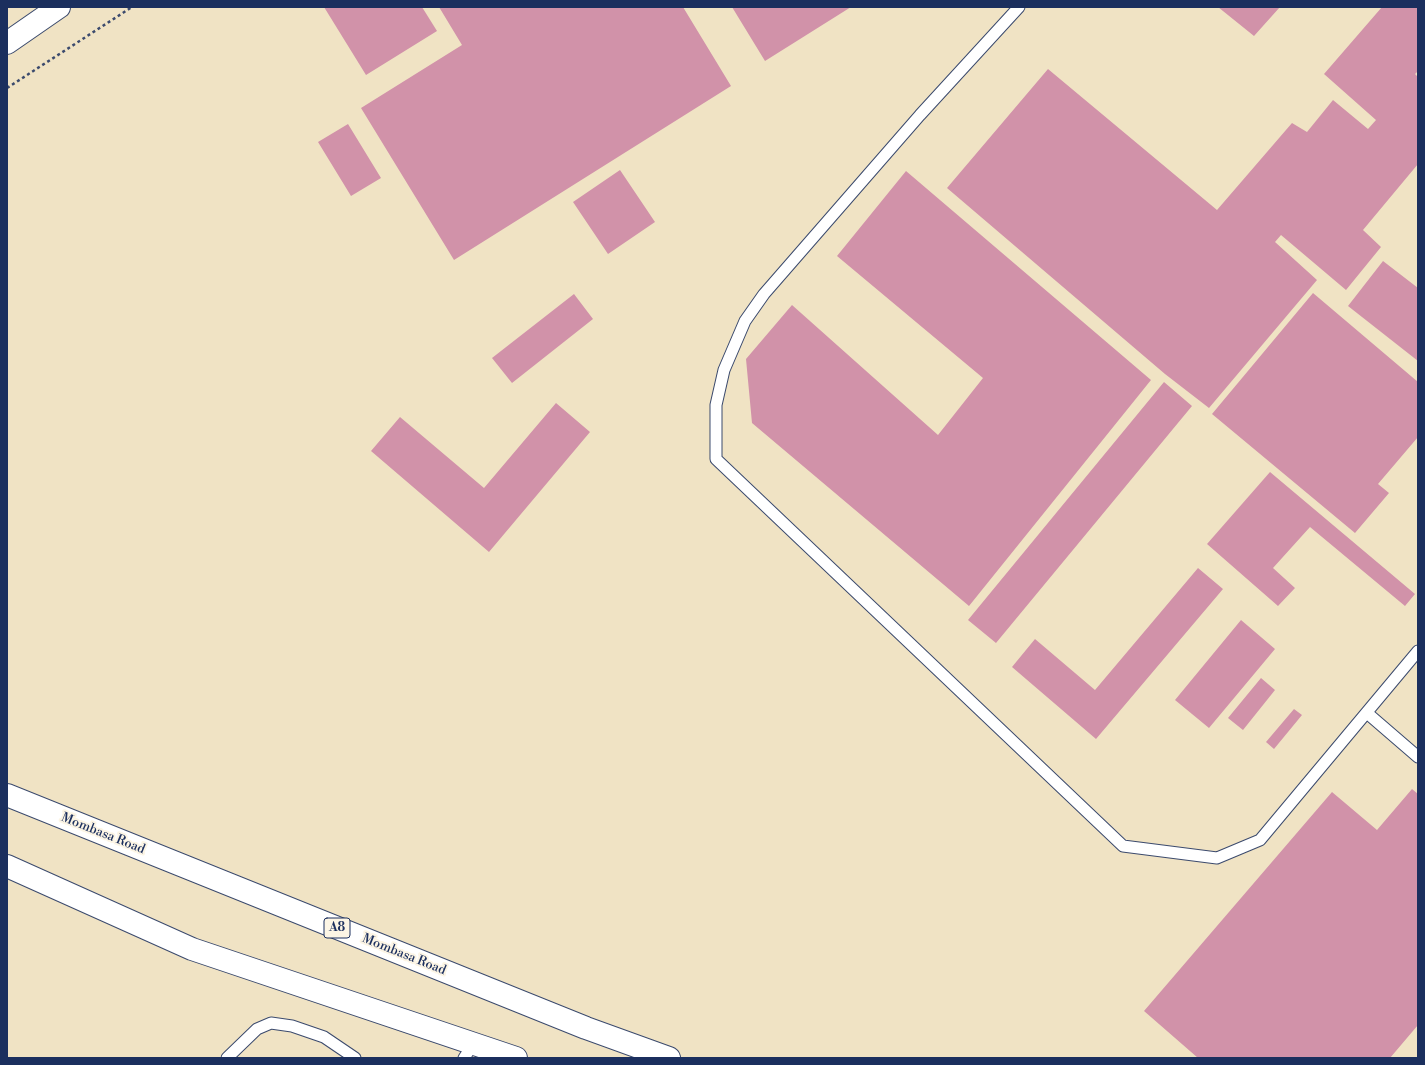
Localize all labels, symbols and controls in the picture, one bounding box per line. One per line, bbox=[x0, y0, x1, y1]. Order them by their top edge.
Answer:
street label: Mombasa Road bbox=[59, 810, 147, 858]
road number: A8 bbox=[324, 918, 350, 938]
street label: Mombasa Road bbox=[360, 931, 448, 979]

